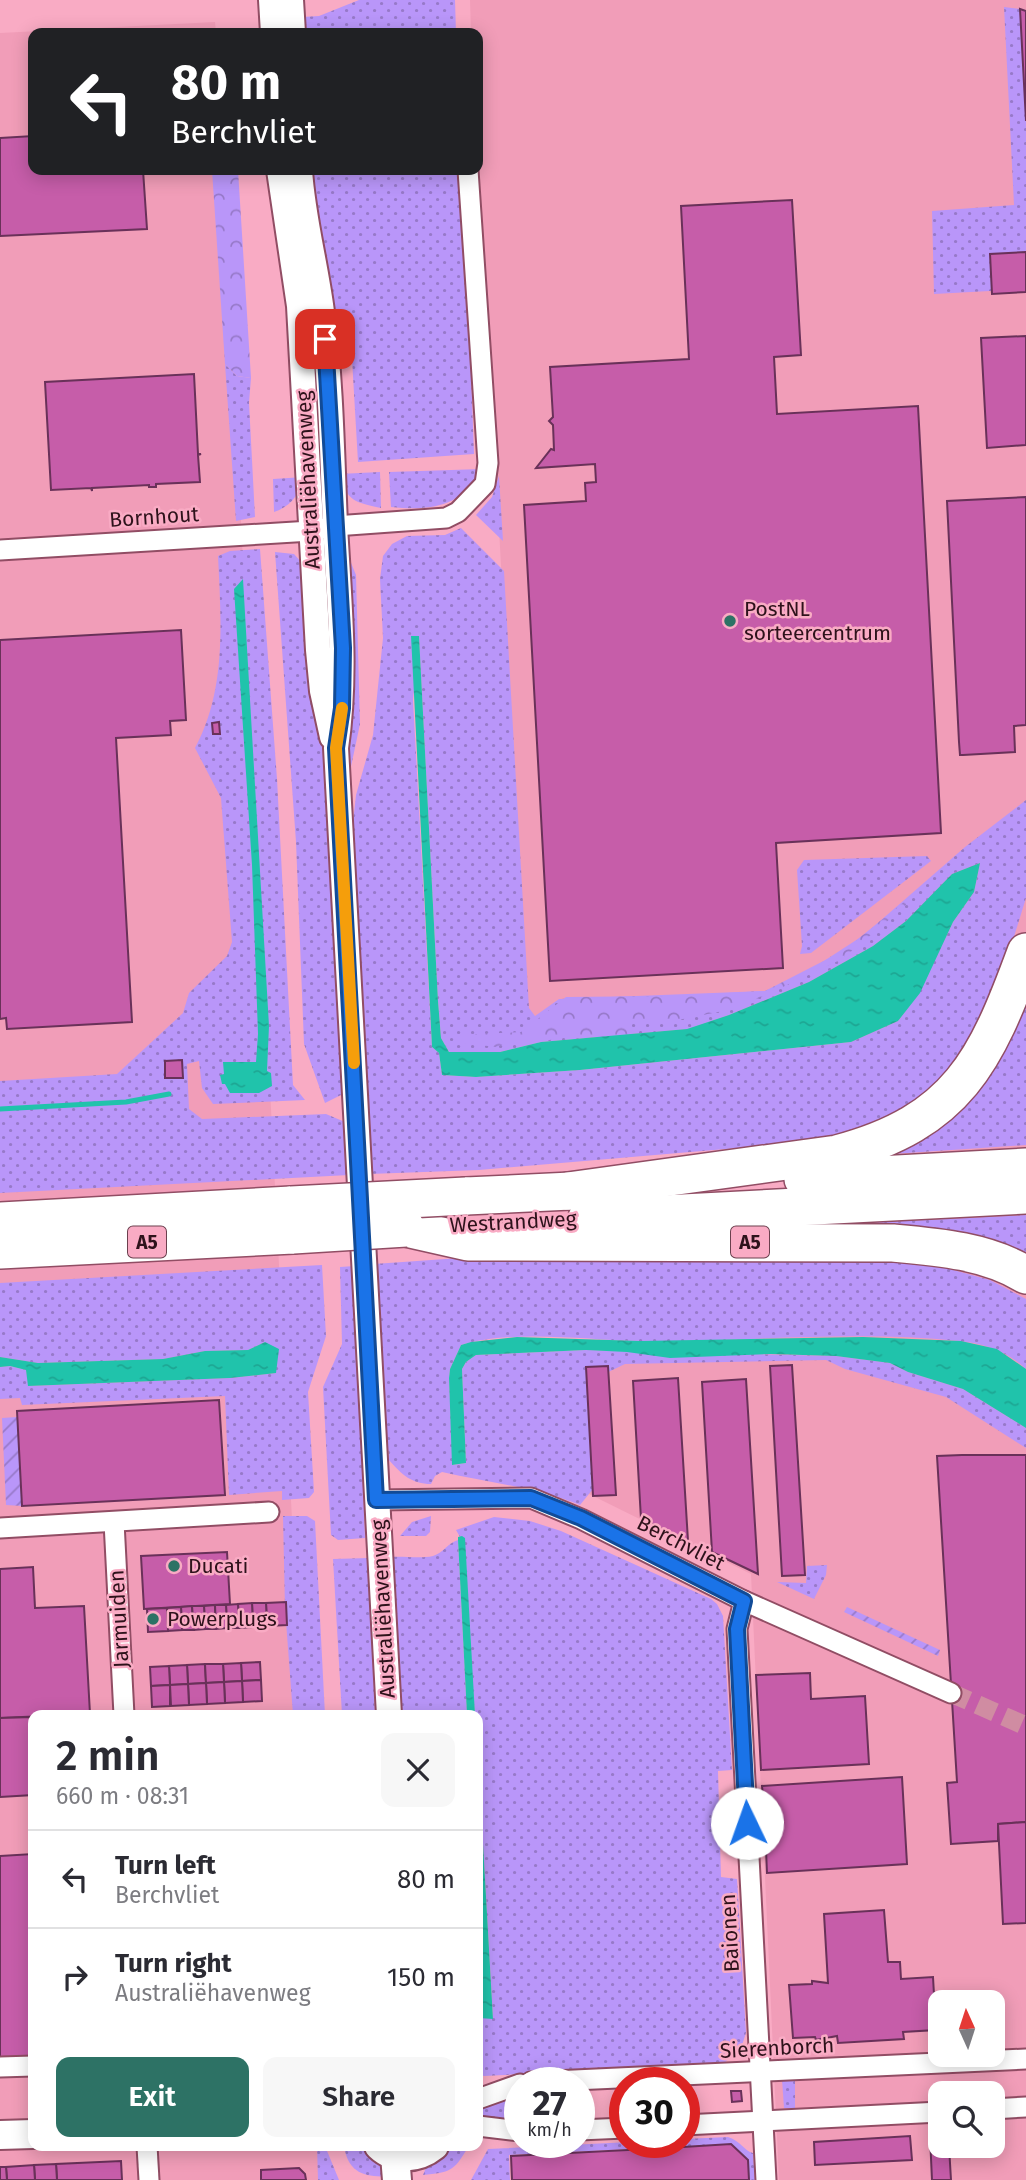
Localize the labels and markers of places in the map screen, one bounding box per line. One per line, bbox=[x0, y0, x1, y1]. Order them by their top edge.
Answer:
pin bbox=[295, 309, 355, 369]
place label: PostNL sorteercentrum bbox=[744, 596, 891, 646]
marker: PostNL sorteercentrum bbox=[722, 613, 738, 629]
place label: Ducati bbox=[188, 1553, 249, 1579]
marker: Ducati bbox=[166, 1558, 182, 1574]
place label: Powerplugs bbox=[167, 1606, 277, 1632]
marker: Powerplugs bbox=[145, 1611, 161, 1627]

